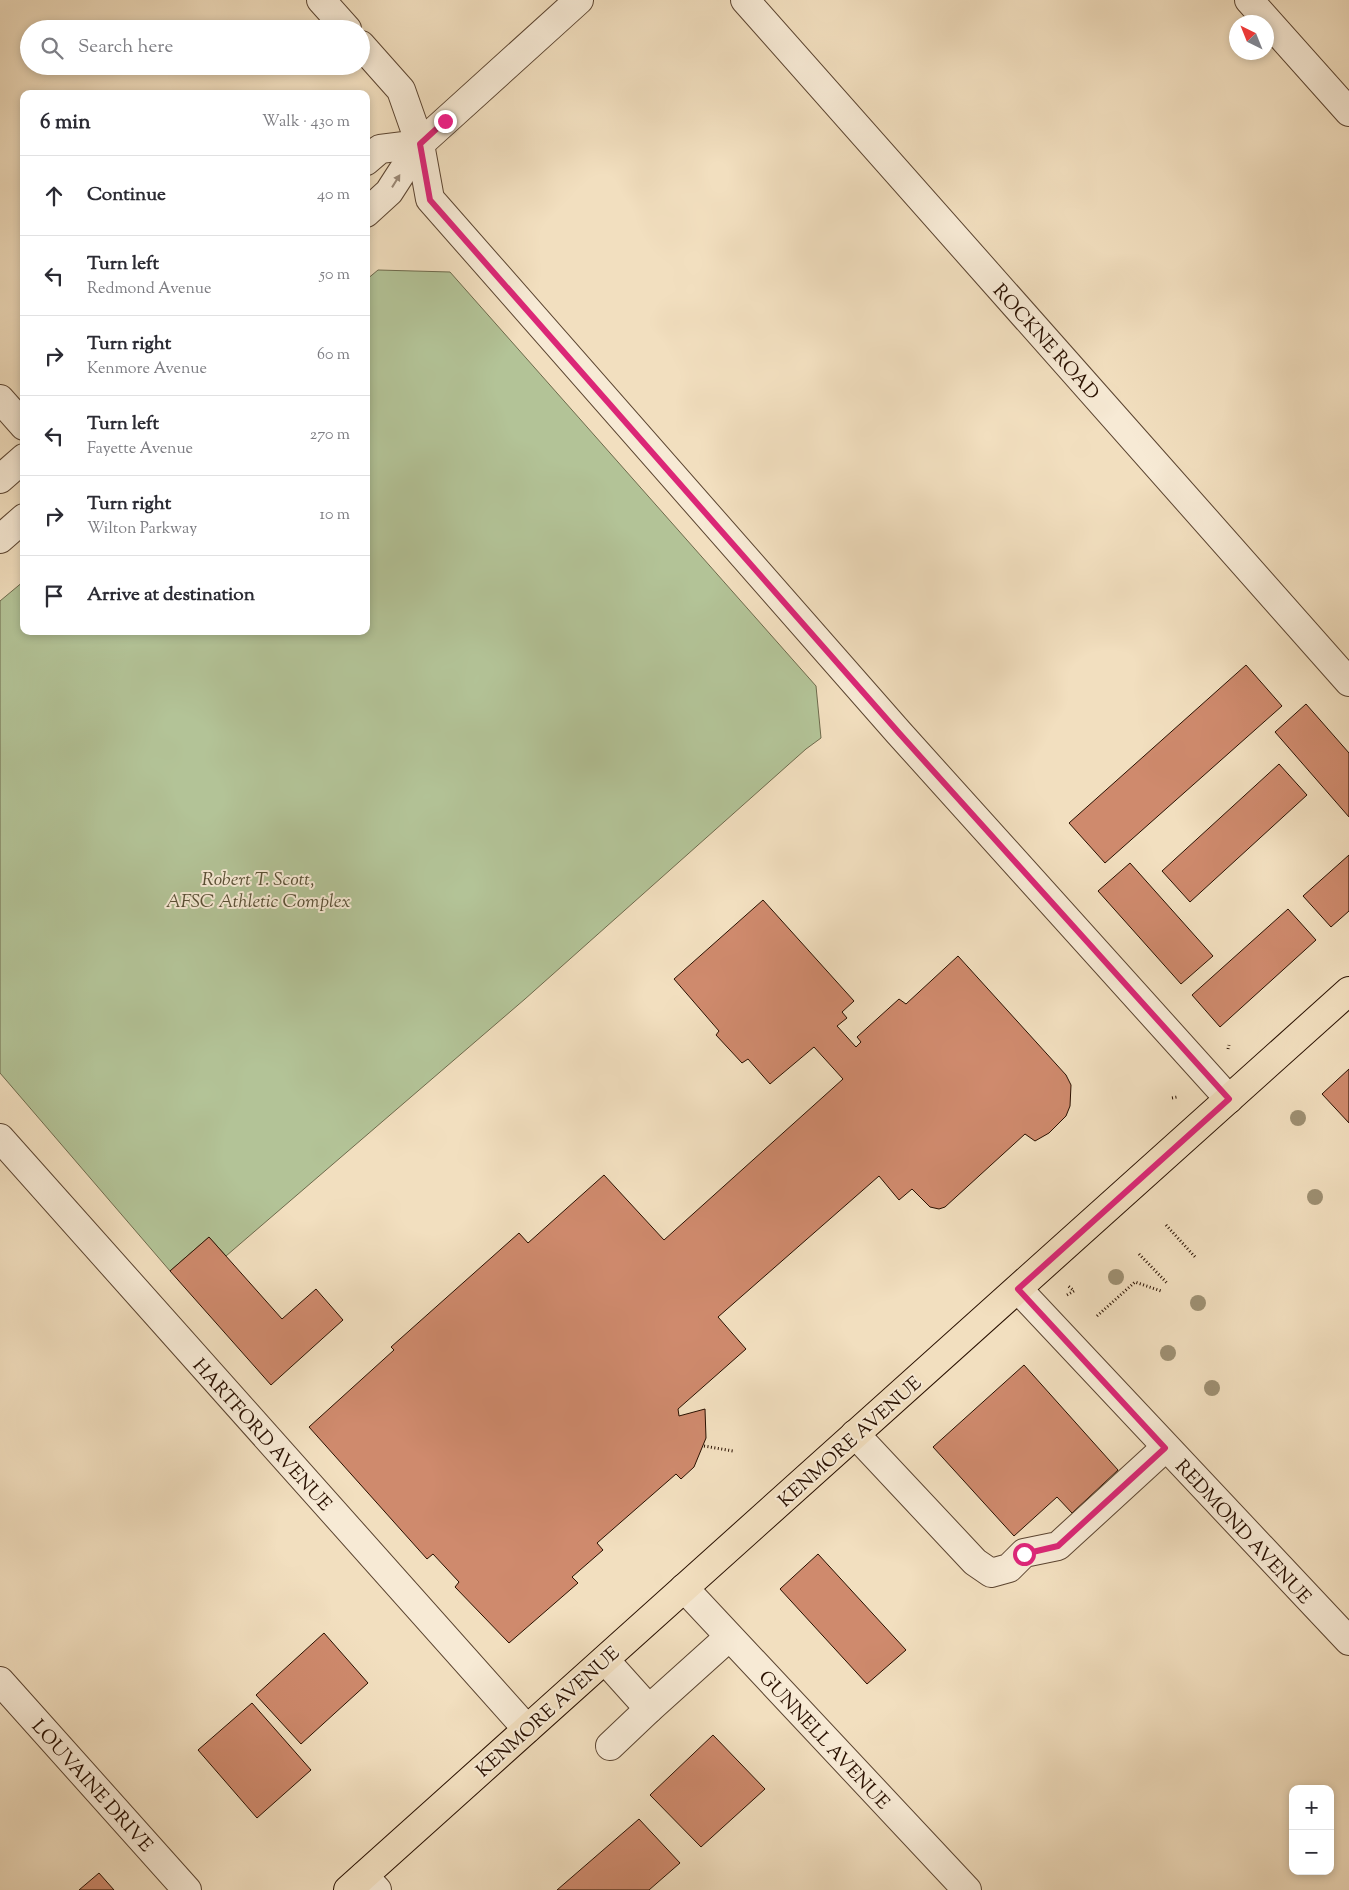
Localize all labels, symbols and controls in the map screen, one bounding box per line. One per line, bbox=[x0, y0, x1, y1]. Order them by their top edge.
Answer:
north arrow bbox=[1229, 15, 1274, 60]
search box bbox=[20, 20, 370, 75]
icon: search bbox=[38, 34, 66, 62]
text: Search here bbox=[78, 34, 173, 61]
text: 6 min bbox=[40, 108, 91, 138]
route end bbox=[434, 110, 457, 133]
text: Walk · 430 m bbox=[262, 111, 350, 134]
one-way arrow bbox=[392, 175, 401, 188]
icon: ahead bbox=[40, 182, 68, 210]
text: Continue bbox=[87, 182, 166, 209]
text: 40 m bbox=[317, 184, 350, 207]
text: Turn left bbox=[87, 251, 159, 278]
icon: left bbox=[40, 262, 68, 290]
text: 50 m bbox=[319, 264, 350, 287]
text: Redmond Avenue bbox=[87, 278, 212, 301]
street label: ROCKNE ROAD bbox=[986, 279, 1105, 407]
text: Turn right bbox=[87, 331, 171, 358]
icon: right bbox=[40, 342, 68, 370]
text: 60 m bbox=[317, 344, 350, 367]
text: Kenmore Avenue bbox=[87, 358, 207, 381]
text: Turn left bbox=[87, 411, 159, 438]
icon: left bbox=[40, 422, 68, 450]
text: 270 m bbox=[310, 424, 350, 447]
text: Fayette Avenue bbox=[87, 438, 193, 461]
text: Turn right bbox=[87, 491, 171, 518]
icon: right bbox=[40, 502, 68, 530]
text: 10 m bbox=[320, 504, 350, 527]
text: Wilton Parkway bbox=[87, 518, 197, 541]
icon: arrive bbox=[40, 582, 68, 610]
text: Arrive at destination bbox=[87, 582, 255, 609]
park label: Robert T. Scott, AFSC Athletic Complex bbox=[166, 867, 350, 916]
street label: HARTFORD AVENUE bbox=[185, 1353, 337, 1518]
street label: KENMORE AVENUE bbox=[773, 1371, 929, 1515]
street label: REDMOND AVENUE bbox=[1168, 1454, 1317, 1611]
route start bbox=[1013, 1543, 1036, 1566]
street label: KENMORE AVENUE bbox=[471, 1641, 627, 1785]
street label: GUNNELL AVENUE bbox=[751, 1665, 895, 1817]
street label: LOUVAINE DRIVE bbox=[24, 1715, 158, 1859]
map controls bbox=[1289, 1785, 1334, 1875]
button: + bbox=[1289, 1785, 1334, 1830]
button: − bbox=[1289, 1830, 1334, 1875]

